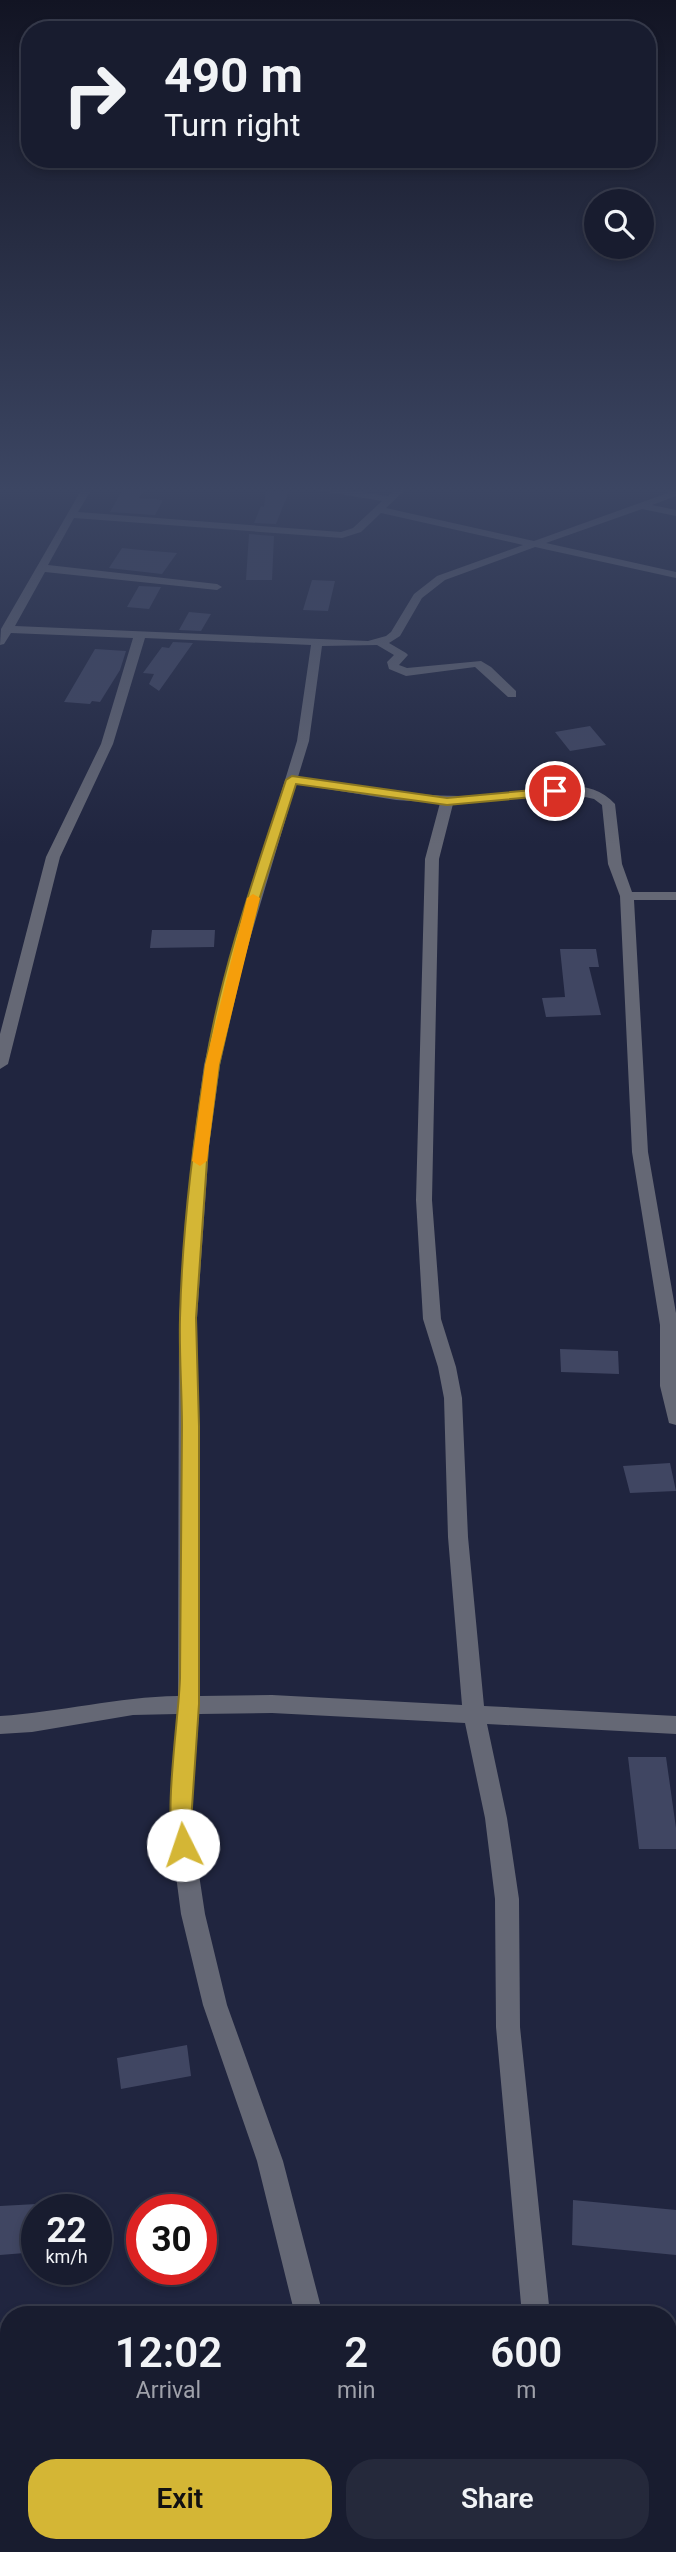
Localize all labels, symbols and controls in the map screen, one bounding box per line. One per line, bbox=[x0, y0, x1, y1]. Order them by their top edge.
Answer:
text: 490 m bbox=[164, 47, 303, 104]
icon: right bbox=[49, 49, 140, 140]
text: Turn right bbox=[164, 106, 300, 144]
map controls bbox=[584, 189, 654, 259]
button: search bbox=[584, 189, 654, 259]
pin bbox=[525, 761, 585, 821]
icon: arrive bbox=[536, 772, 574, 810]
position arrow bbox=[146, 1808, 220, 1882]
speed limit sign: 30 bbox=[126, 2194, 217, 2285]
text: 22 bbox=[46, 2210, 87, 2251]
text: km/h bbox=[45, 2246, 88, 2267]
text: 12:02 bbox=[115, 2328, 222, 2377]
text: 2 bbox=[344, 2328, 368, 2377]
text: 600 bbox=[490, 2328, 562, 2377]
text: Arrival bbox=[136, 2377, 201, 2404]
text: min bbox=[337, 2377, 375, 2404]
text: m bbox=[516, 2377, 536, 2404]
button: Exit bbox=[28, 2459, 332, 2539]
button: Share bbox=[346, 2459, 649, 2539]

